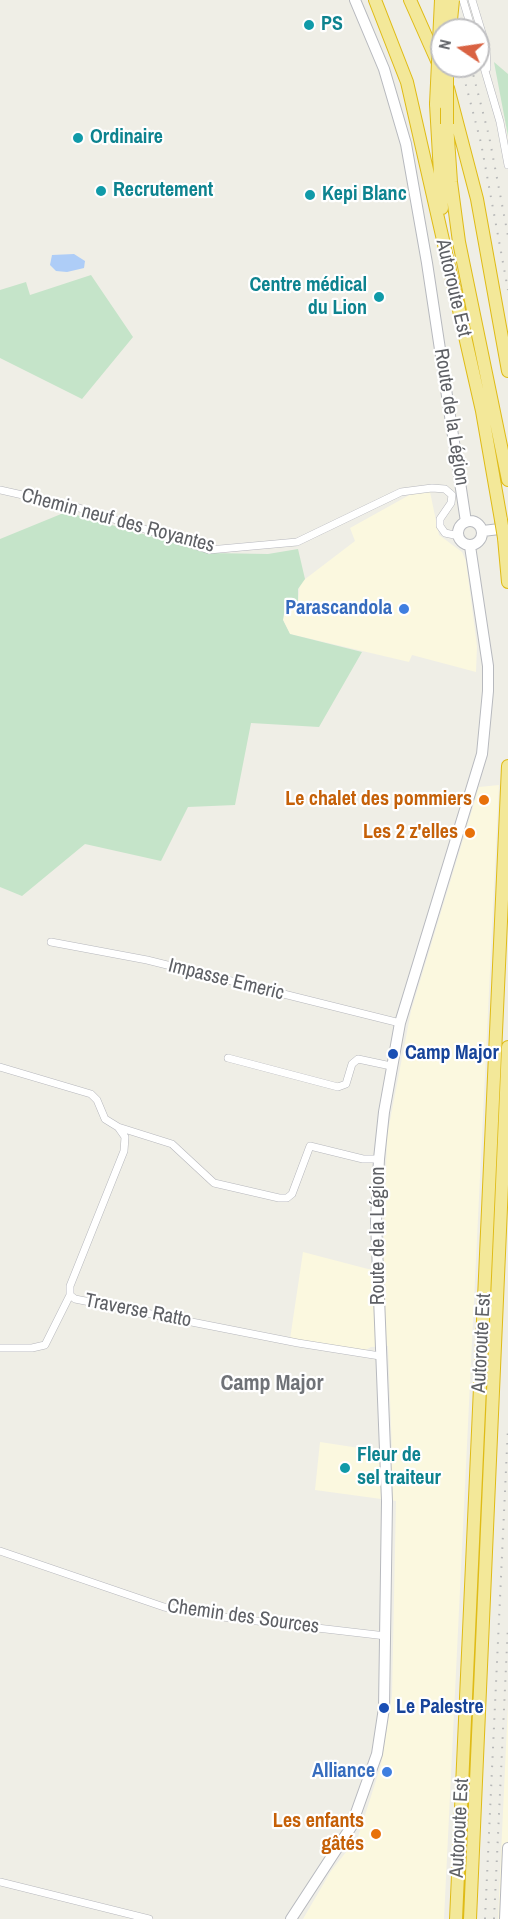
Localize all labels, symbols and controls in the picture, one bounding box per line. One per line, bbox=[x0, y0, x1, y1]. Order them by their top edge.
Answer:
place label: PS bbox=[321, 13, 343, 37]
marker: PS bbox=[302, 18, 316, 32]
north arrow bbox=[430, 18, 490, 78]
text: N bbox=[433, 37, 456, 52]
place label: Ordinaire bbox=[90, 126, 163, 150]
marker: Ordinaire bbox=[71, 131, 85, 145]
place label: Recrutement bbox=[113, 179, 213, 203]
place label: Kepi Blanc bbox=[322, 183, 407, 207]
marker: Recrutement bbox=[94, 184, 108, 198]
marker: Kepi Blanc bbox=[303, 188, 317, 202]
street label: Autoroute Est bbox=[430, 237, 476, 339]
place label: Centre médical du Lion bbox=[249, 274, 367, 321]
marker: Centre médical du Lion bbox=[372, 290, 386, 304]
street label: Route de la Légion bbox=[428, 347, 474, 487]
street label: Chemin neuf des Royantes bbox=[19, 484, 217, 558]
place label: Parascandola bbox=[285, 597, 392, 621]
marker: Parascandola bbox=[397, 602, 411, 616]
place label: Le chalet des pommiers bbox=[285, 788, 472, 812]
marker: Le chalet des pommiers bbox=[477, 793, 491, 807]
place label: Les 2 z'elles bbox=[363, 821, 458, 845]
marker: Les 2 z'elles bbox=[463, 826, 477, 840]
street label: Impasse Emeric bbox=[166, 954, 286, 1006]
place label: Camp Major bbox=[405, 1042, 499, 1066]
marker: Camp Major bbox=[386, 1047, 400, 1061]
street label: Route de la Légion bbox=[367, 1167, 391, 1305]
street label: Traverse Ratto bbox=[83, 1289, 193, 1333]
street label: Autoroute Est bbox=[467, 1293, 497, 1393]
district label: Camp Major bbox=[220, 1371, 324, 1397]
place label: Fleur de sel traiteur bbox=[357, 1444, 441, 1491]
marker: Fleur de sel traiteur bbox=[338, 1461, 352, 1475]
street label: Chemin des Sources bbox=[166, 1594, 320, 1640]
place label: Le Palestre bbox=[396, 1696, 484, 1720]
marker: Le Palestre bbox=[377, 1701, 391, 1715]
place label: Alliance bbox=[312, 1760, 375, 1784]
marker: Alliance bbox=[380, 1765, 394, 1779]
street label: Autoroute Est bbox=[445, 1778, 475, 1878]
place label: Les enfants gâtés bbox=[273, 1810, 364, 1857]
marker: Les enfants gâtés bbox=[369, 1827, 383, 1841]

